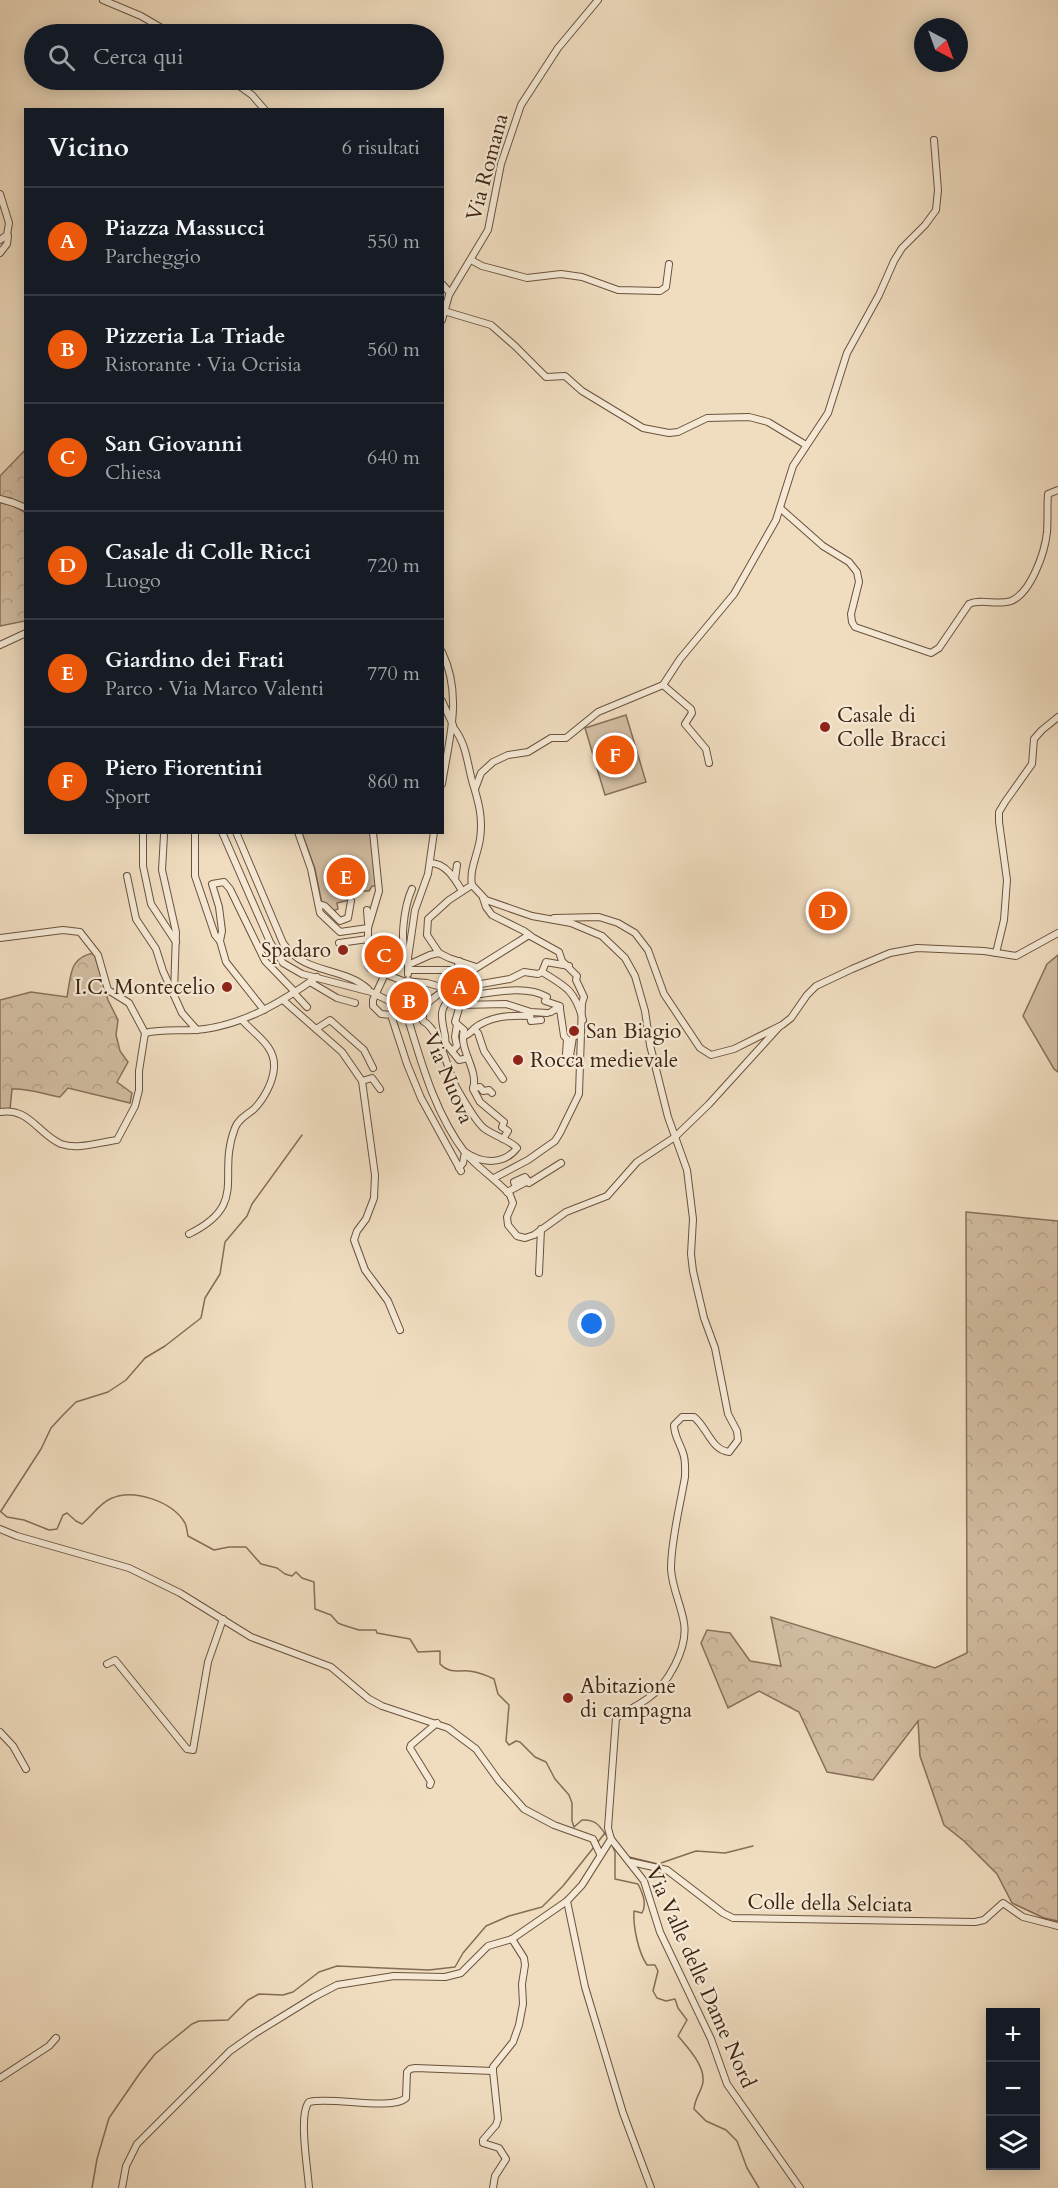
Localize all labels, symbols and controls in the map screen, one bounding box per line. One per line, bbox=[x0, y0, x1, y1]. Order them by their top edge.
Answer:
north arrow bbox=[914, 18, 968, 72]
search box bbox=[24, 24, 444, 90]
icon: search bbox=[45, 41, 78, 74]
text: Cerca qui bbox=[93, 42, 183, 72]
street label: Via Romana bbox=[459, 110, 516, 224]
text: Vicino bbox=[48, 130, 129, 165]
text: 6 risultati bbox=[342, 134, 420, 161]
text: Piazza Massucci bbox=[105, 213, 265, 243]
text: A bbox=[60, 228, 75, 255]
text: 550 m bbox=[367, 228, 420, 255]
text: Parcheggio bbox=[105, 243, 201, 270]
text: Pizzeria La Triade bbox=[105, 321, 285, 351]
text: B bbox=[60, 336, 75, 363]
text: 560 m bbox=[367, 336, 420, 363]
text: Ristorante · Via Ocrisia bbox=[105, 351, 301, 378]
text: San Giovanni bbox=[105, 429, 243, 459]
text: C bbox=[60, 444, 75, 471]
text: 640 m bbox=[367, 444, 420, 471]
text: Chiesa bbox=[105, 459, 161, 486]
text: Casale di Colle Ricci bbox=[105, 537, 311, 567]
text: D bbox=[59, 552, 76, 579]
text: 720 m bbox=[367, 552, 420, 579]
text: Luogo bbox=[105, 567, 161, 594]
text: Giardino dei Frati bbox=[105, 645, 284, 675]
text: E bbox=[61, 660, 74, 687]
text: 770 m bbox=[367, 660, 420, 687]
text: Parco · Via Marco Valenti bbox=[105, 675, 324, 702]
place label: Casale di Colle Bracci bbox=[837, 701, 946, 754]
marker: Casale di Colle Bracci bbox=[818, 720, 832, 734]
pin: F bbox=[596, 732, 634, 777]
text: Piero Fiorentini bbox=[105, 753, 263, 783]
text: F bbox=[62, 768, 73, 795]
text: 860 m bbox=[367, 768, 420, 795]
text: Sport bbox=[105, 783, 150, 810]
pin: E bbox=[326, 854, 366, 900]
pin: D bbox=[808, 888, 848, 934]
pin: C bbox=[364, 932, 404, 978]
place label: Spadaro bbox=[261, 936, 331, 965]
marker: Spadaro bbox=[336, 943, 350, 957]
pin: A bbox=[440, 964, 480, 1010]
place label: I.C. Montecelio bbox=[75, 973, 215, 1002]
pin: B bbox=[390, 978, 428, 1024]
marker: I.C. Montecelio bbox=[220, 980, 234, 994]
place label: San Biagio bbox=[586, 1017, 681, 1046]
marker: San Biagio bbox=[567, 1024, 581, 1038]
street label: Via Nuova bbox=[416, 1028, 481, 1128]
place label: Rocca medievale bbox=[530, 1046, 678, 1075]
marker: Rocca medievale bbox=[511, 1053, 525, 1067]
your location bbox=[577, 1309, 606, 1338]
place label: Abitazione di campagna bbox=[580, 1672, 692, 1725]
marker: Abitazione di campagna bbox=[561, 1691, 575, 1705]
street label: Via Valle delle Dame Nord bbox=[638, 1862, 763, 2093]
street label: Colle della Selciata bbox=[747, 1888, 913, 1919]
map controls bbox=[986, 2008, 1040, 2170]
button: + bbox=[986, 2008, 1040, 2062]
button: − bbox=[986, 2062, 1040, 2116]
button: layers bbox=[986, 2116, 1040, 2170]

